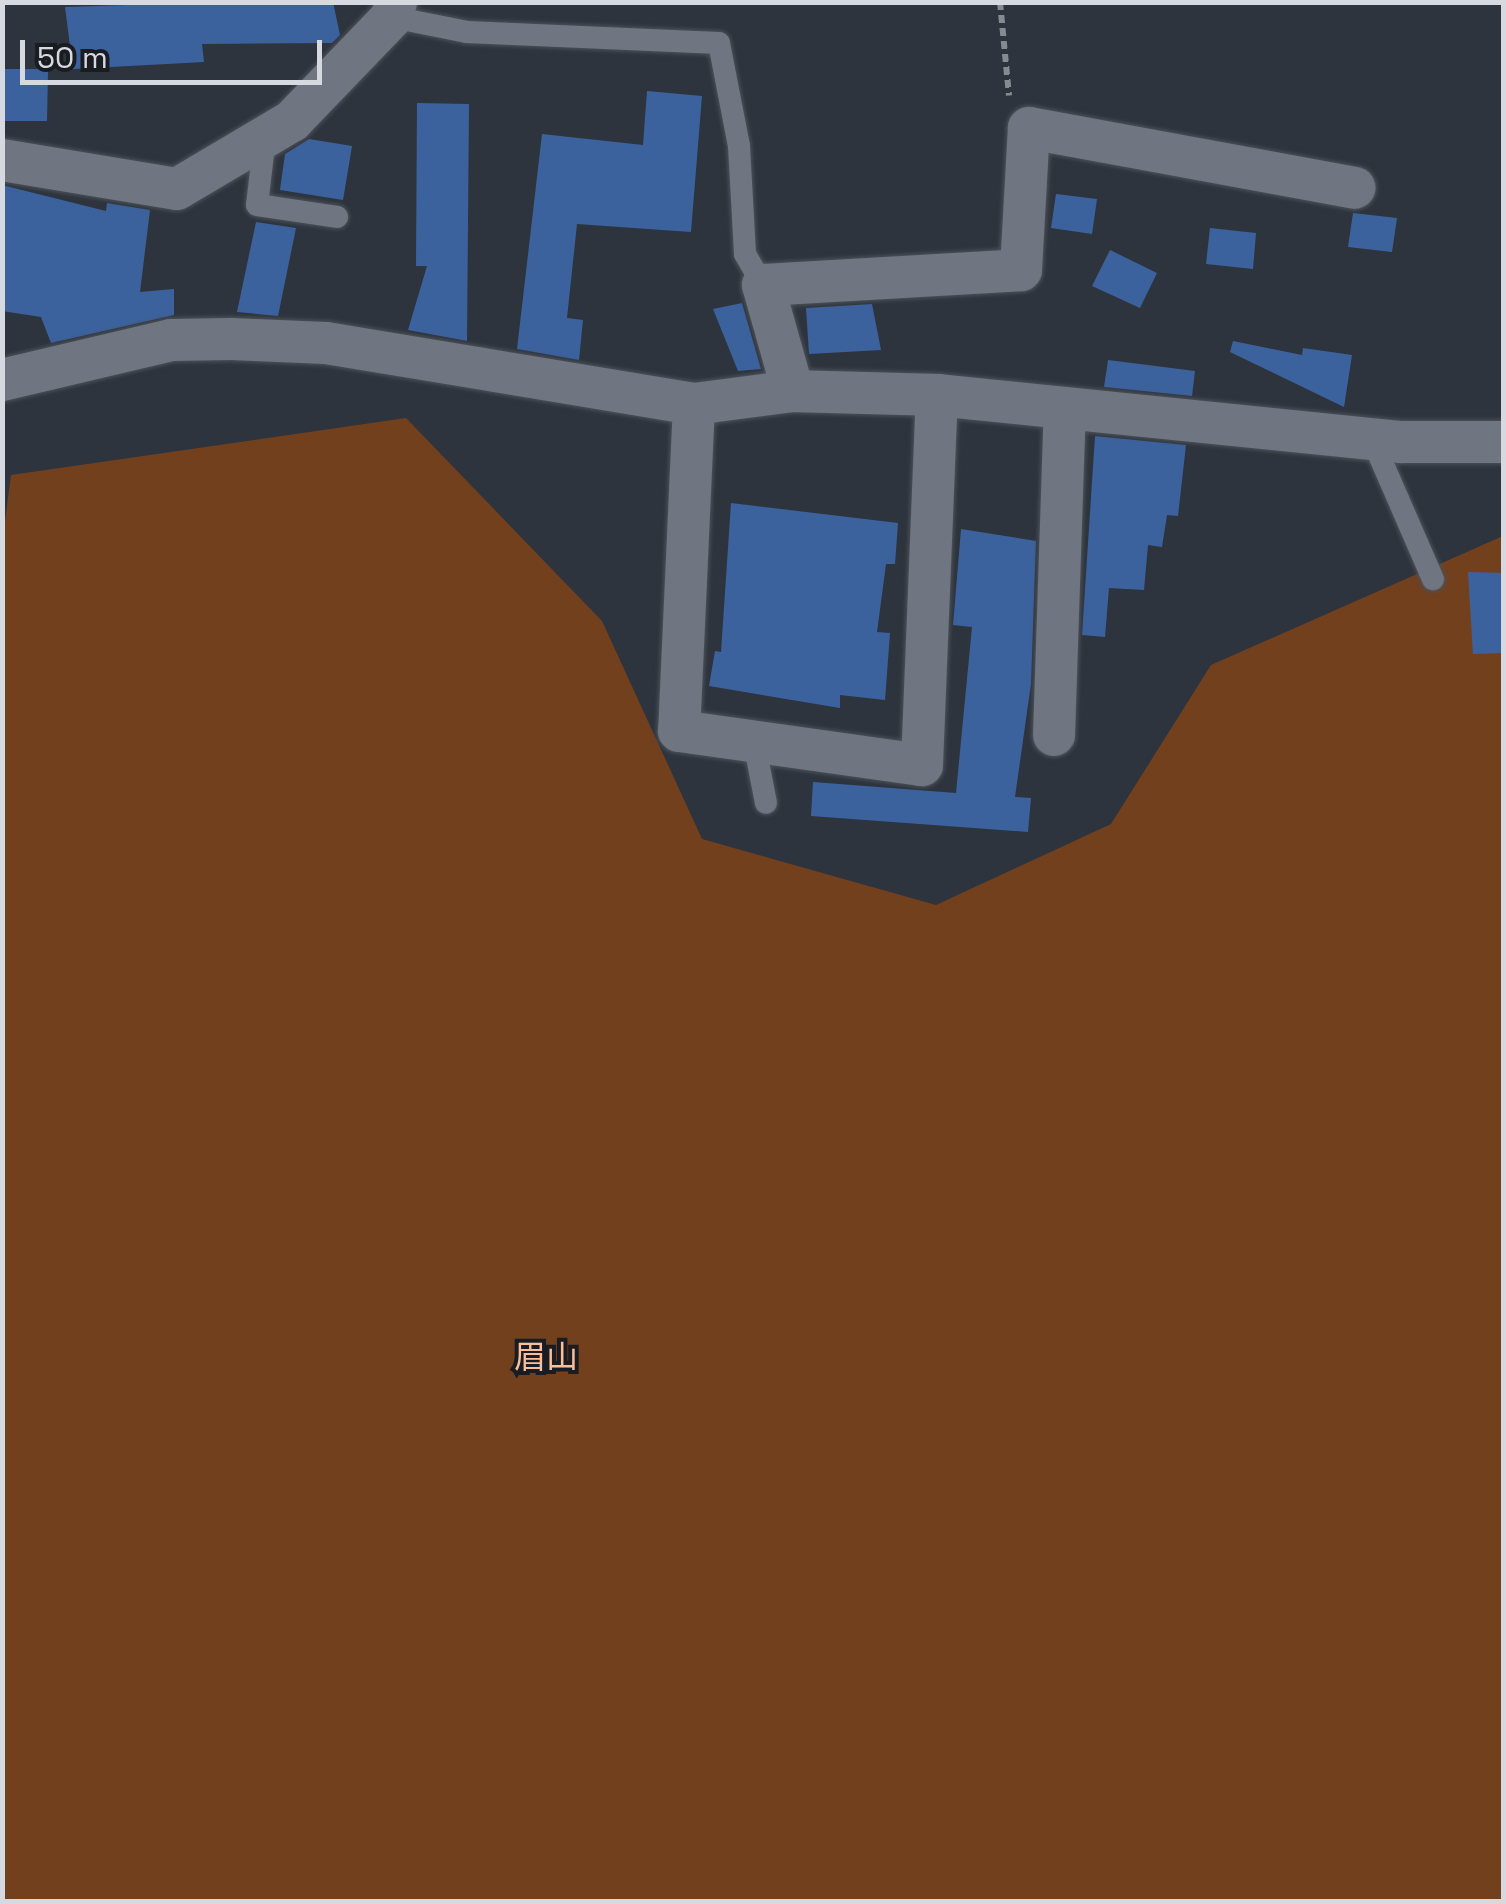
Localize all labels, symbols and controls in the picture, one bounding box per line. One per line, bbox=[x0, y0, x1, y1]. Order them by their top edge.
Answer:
scale bar bbox=[25, 20, 328, 82]
text: 50 m bbox=[37, 38, 108, 77]
park label: 眉山 bbox=[514, 1338, 578, 1376]

